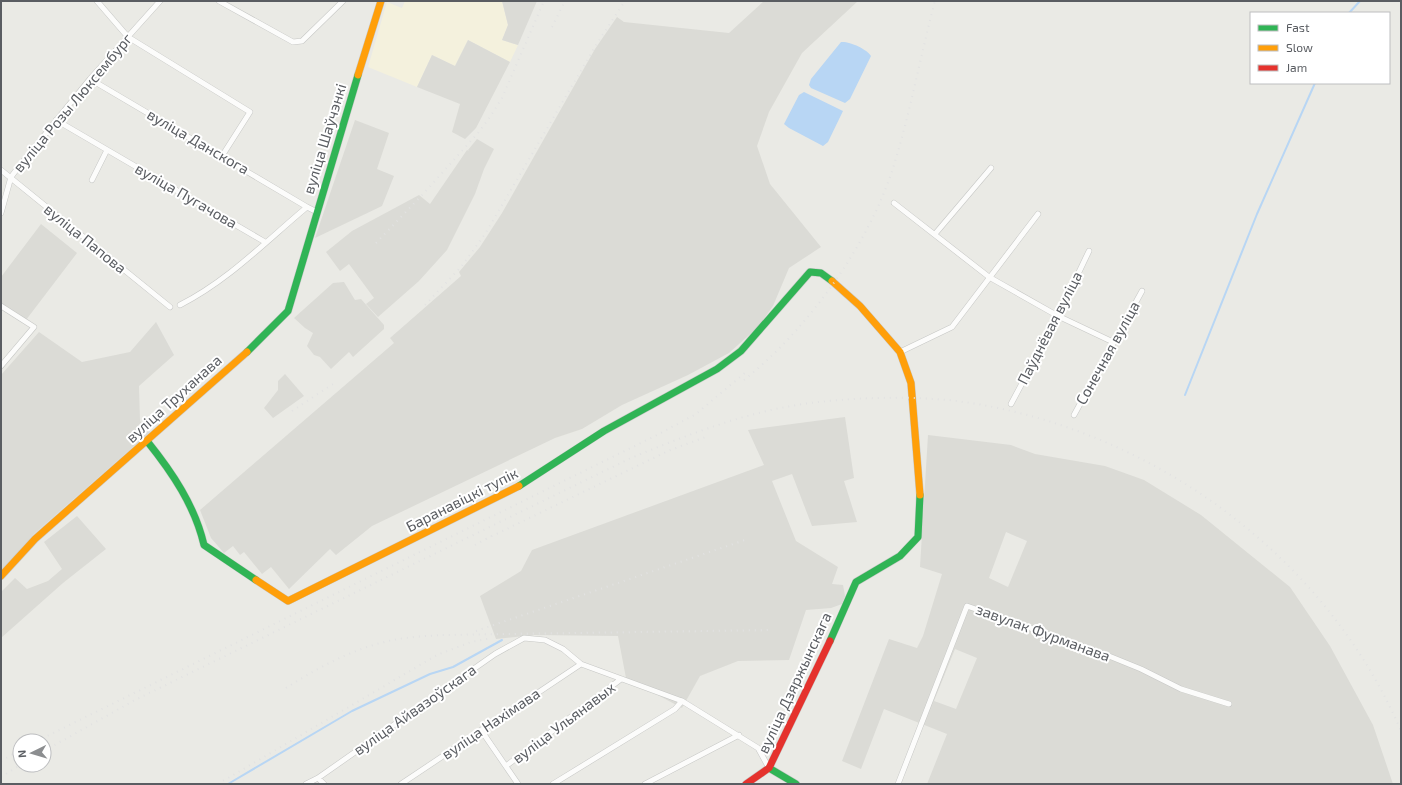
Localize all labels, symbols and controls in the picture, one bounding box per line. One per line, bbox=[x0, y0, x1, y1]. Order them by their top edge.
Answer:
legend bbox=[1250, 12, 1390, 84]
text: Fast bbox=[1286, 20, 1310, 34]
street label: вуліца Розы Люксембург bbox=[9, 29, 136, 176]
text: Slow bbox=[1286, 40, 1313, 54]
text: Jam bbox=[1286, 60, 1307, 74]
street label: вуліца Шаўчэнкі bbox=[299, 81, 350, 196]
street label: вуліца Данскога bbox=[144, 105, 253, 179]
street label: вуліца Пугачова bbox=[132, 159, 241, 232]
street label: вуліца Папова bbox=[40, 200, 130, 278]
street label: Паўднёвая вуліца bbox=[1013, 268, 1086, 388]
street label: Сонечная вуліца bbox=[1071, 298, 1144, 408]
street label: вуліца Труханава bbox=[122, 351, 225, 447]
street label: Баранавіцкі тупік bbox=[403, 463, 521, 536]
street label: завулак Фурманава bbox=[973, 599, 1113, 666]
street label: вуліца Дзяржынскага bbox=[754, 609, 836, 756]
street label: вуліца Айвазоўскага bbox=[350, 660, 480, 759]
street label: вуліца Ульянавых bbox=[508, 678, 619, 768]
street label: вуліца Нахімава bbox=[438, 684, 544, 763]
north arrow bbox=[12, 733, 52, 773]
text: N bbox=[15, 749, 28, 758]

